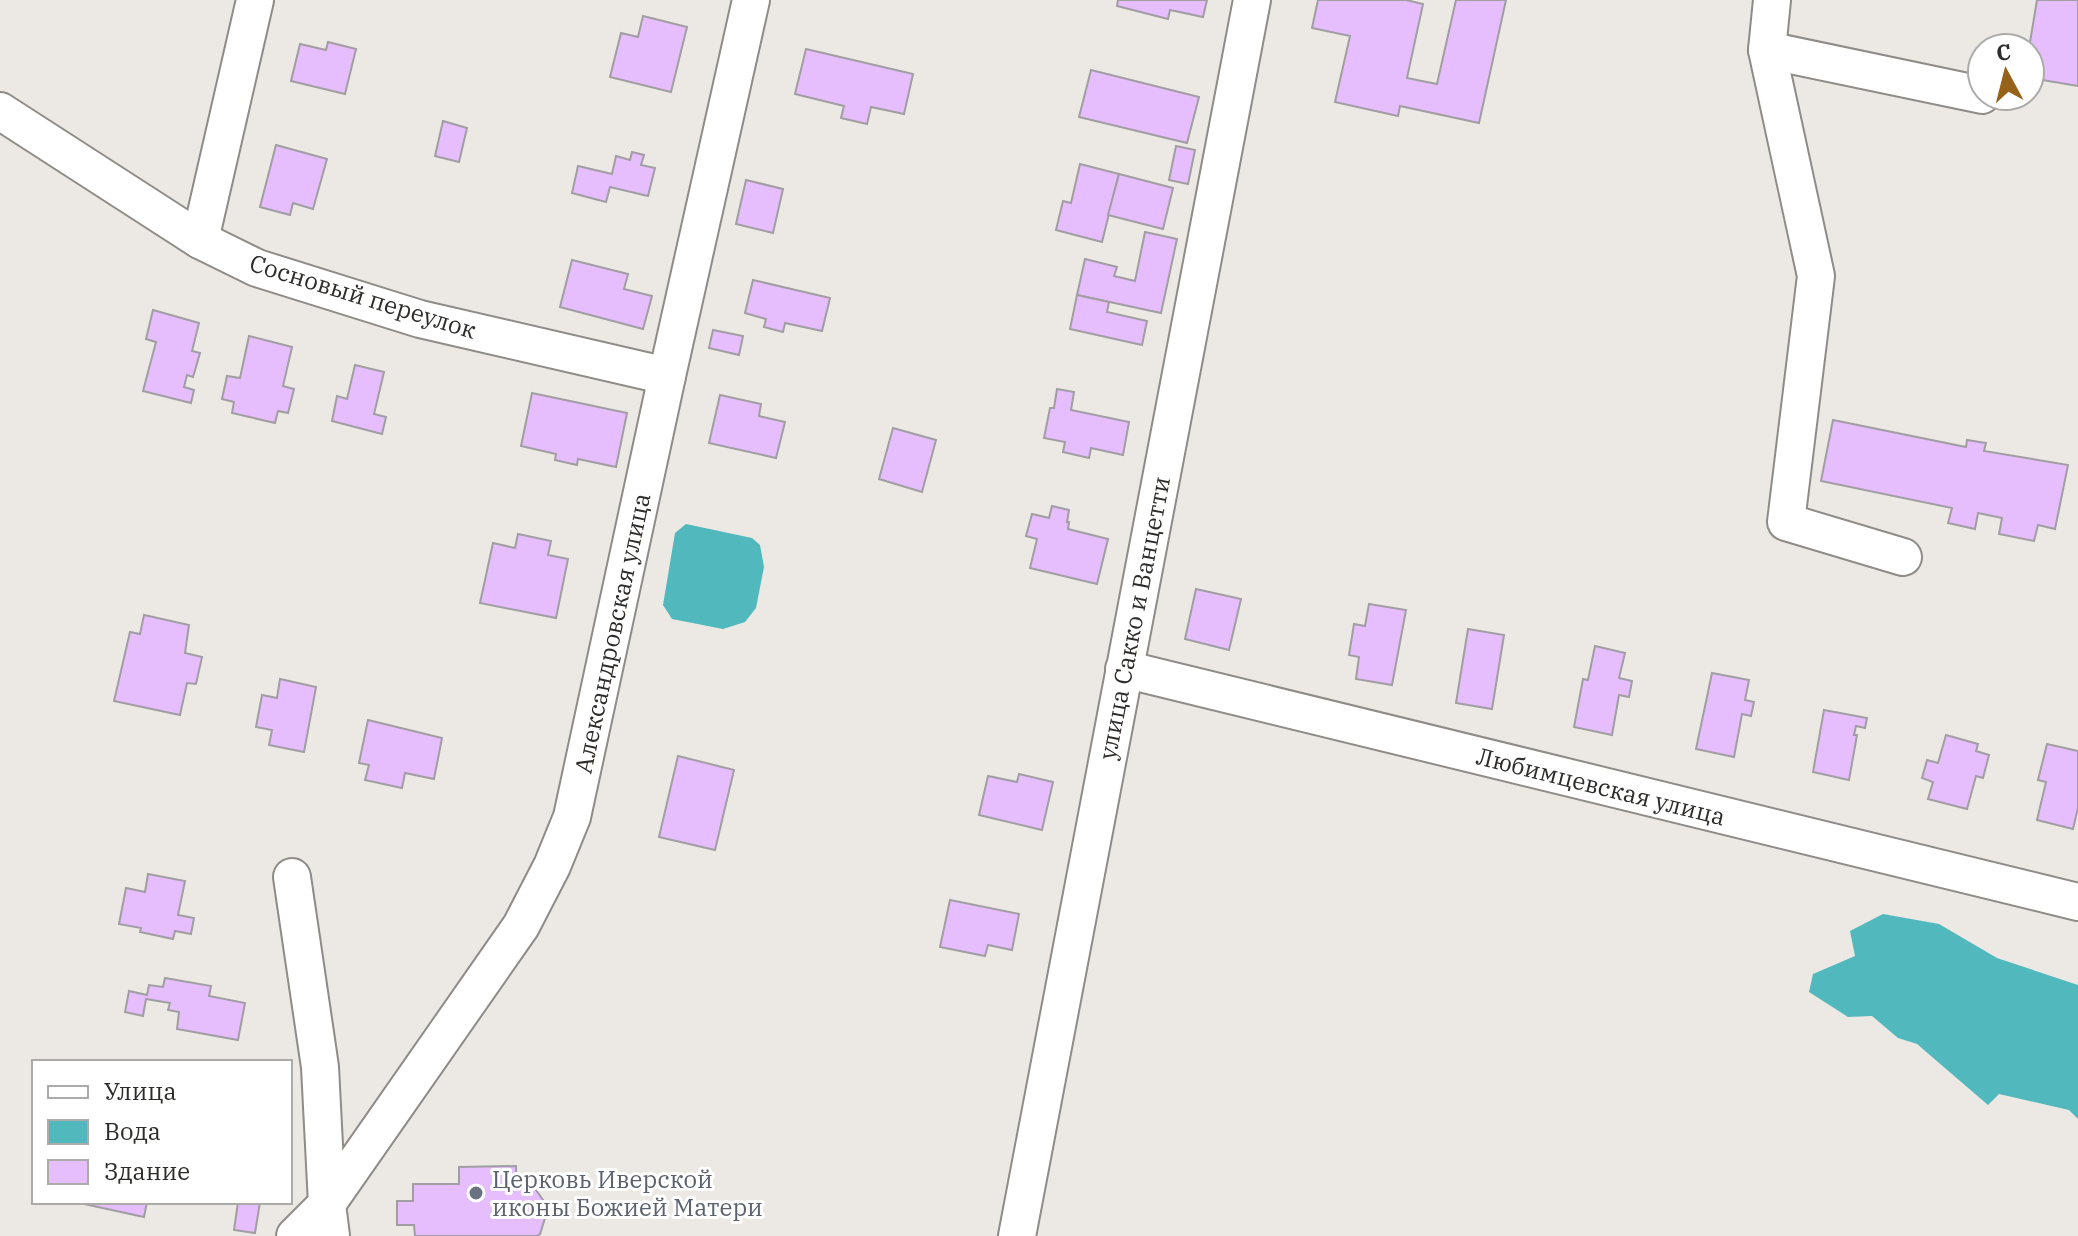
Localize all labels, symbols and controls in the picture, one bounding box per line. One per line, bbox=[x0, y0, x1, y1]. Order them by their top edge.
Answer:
north arrow bbox=[1966, 32, 2046, 112]
text: С bbox=[1994, 36, 2013, 67]
street label: Сосновый переулок bbox=[246, 246, 480, 346]
street label: улица Сакко и Ванцетти bbox=[1091, 474, 1177, 762]
street label: Александровская улица bbox=[567, 490, 657, 776]
street label: Любимцевская улица bbox=[1473, 740, 1729, 832]
legend bbox=[32, 1060, 292, 1204]
text: Улица bbox=[104, 1075, 177, 1107]
text: Вода bbox=[104, 1115, 161, 1147]
text: Здание bbox=[104, 1155, 190, 1187]
place label: Церковь Иверской иконы Божией Матери bbox=[492, 1163, 763, 1223]
marker: Церковь Иверской иконы Божией Матери bbox=[467, 1184, 485, 1202]

